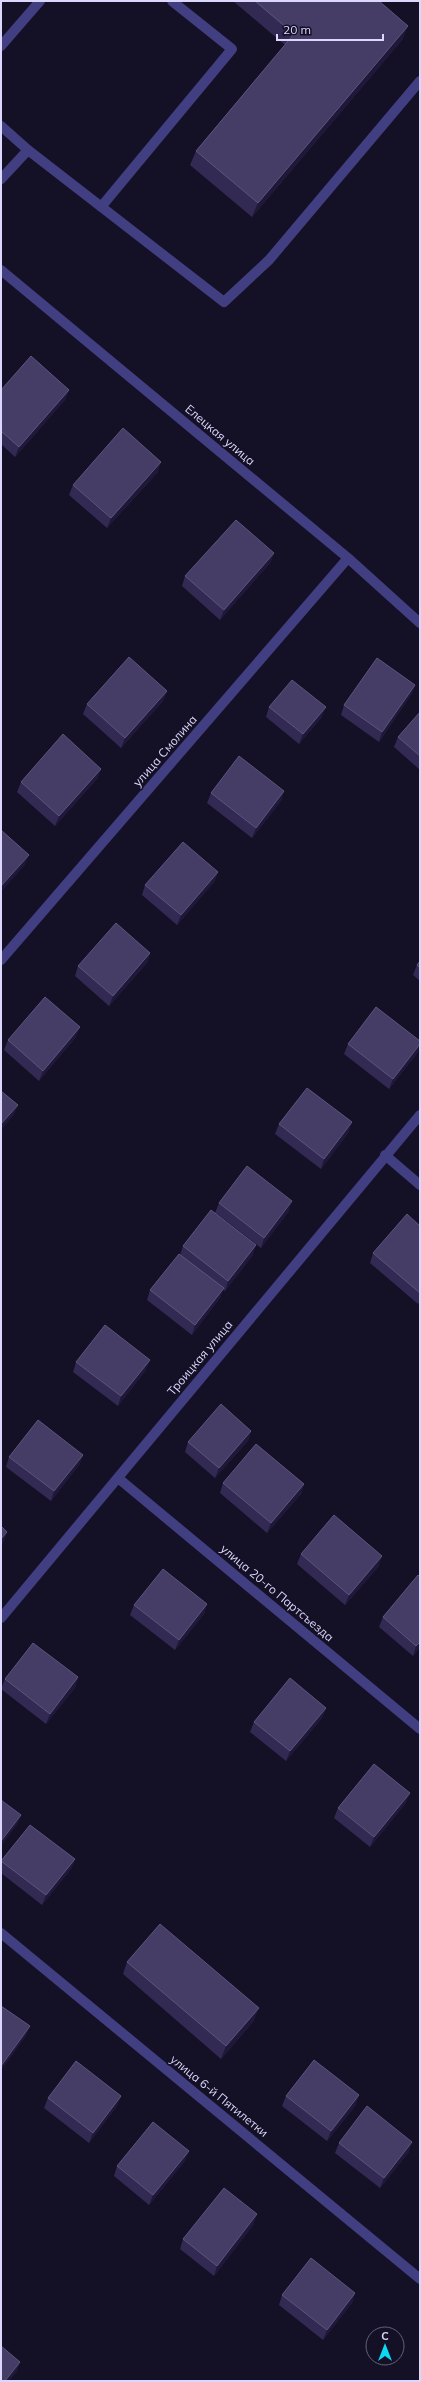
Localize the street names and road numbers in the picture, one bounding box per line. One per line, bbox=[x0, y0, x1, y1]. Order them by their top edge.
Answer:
street label: Елецкая улица bbox=[182, 401, 258, 468]
street label: улица Смолина bbox=[129, 712, 200, 790]
street label: Троицкая улица bbox=[164, 1317, 235, 1398]
street label: улица 20-го Партсъезда bbox=[218, 1541, 337, 1644]
street label: улица 6-й Пятилетки bbox=[167, 2051, 271, 2140]

